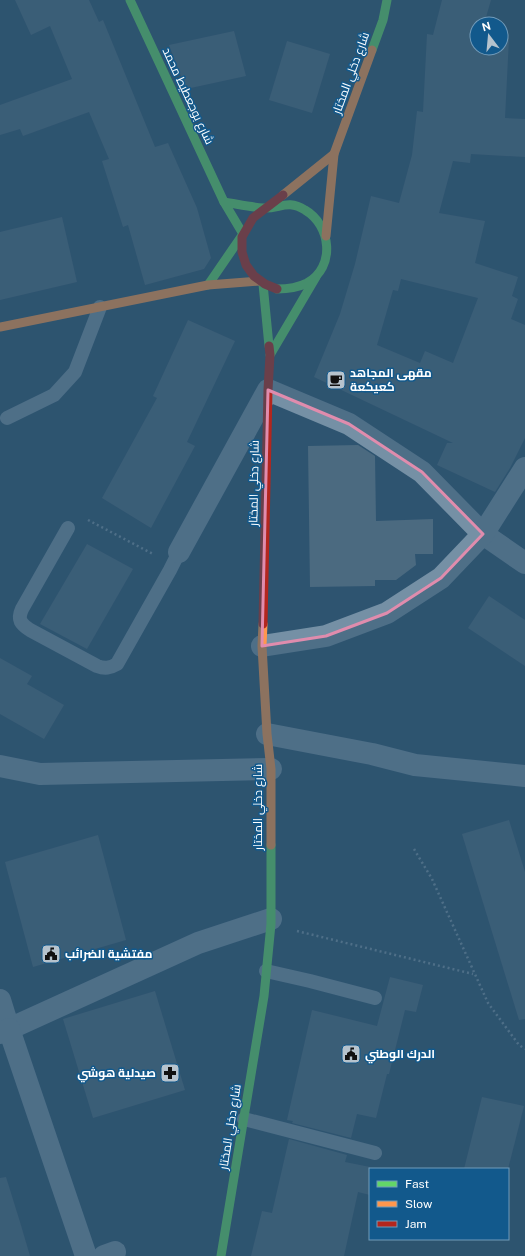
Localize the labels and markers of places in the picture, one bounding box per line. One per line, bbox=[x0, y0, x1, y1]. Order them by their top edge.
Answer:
place label: مقهى المجاهد كعيكعة bbox=[350, 366, 432, 394]
cafe icon: مقهى المجاهد كعيكعة bbox=[325, 369, 347, 391]
public building icon: مفتشية الضرائب bbox=[40, 943, 62, 965]
place label: مفتشية الضرائب bbox=[65, 947, 152, 962]
public building icon: الدرك الوطني bbox=[340, 1043, 362, 1065]
place label: الدرك الوطني bbox=[365, 1047, 435, 1064]
pharmacy icon: صيدلية هوشي bbox=[159, 1062, 181, 1084]
place label: صيدلية هوشي bbox=[77, 1066, 156, 1083]

